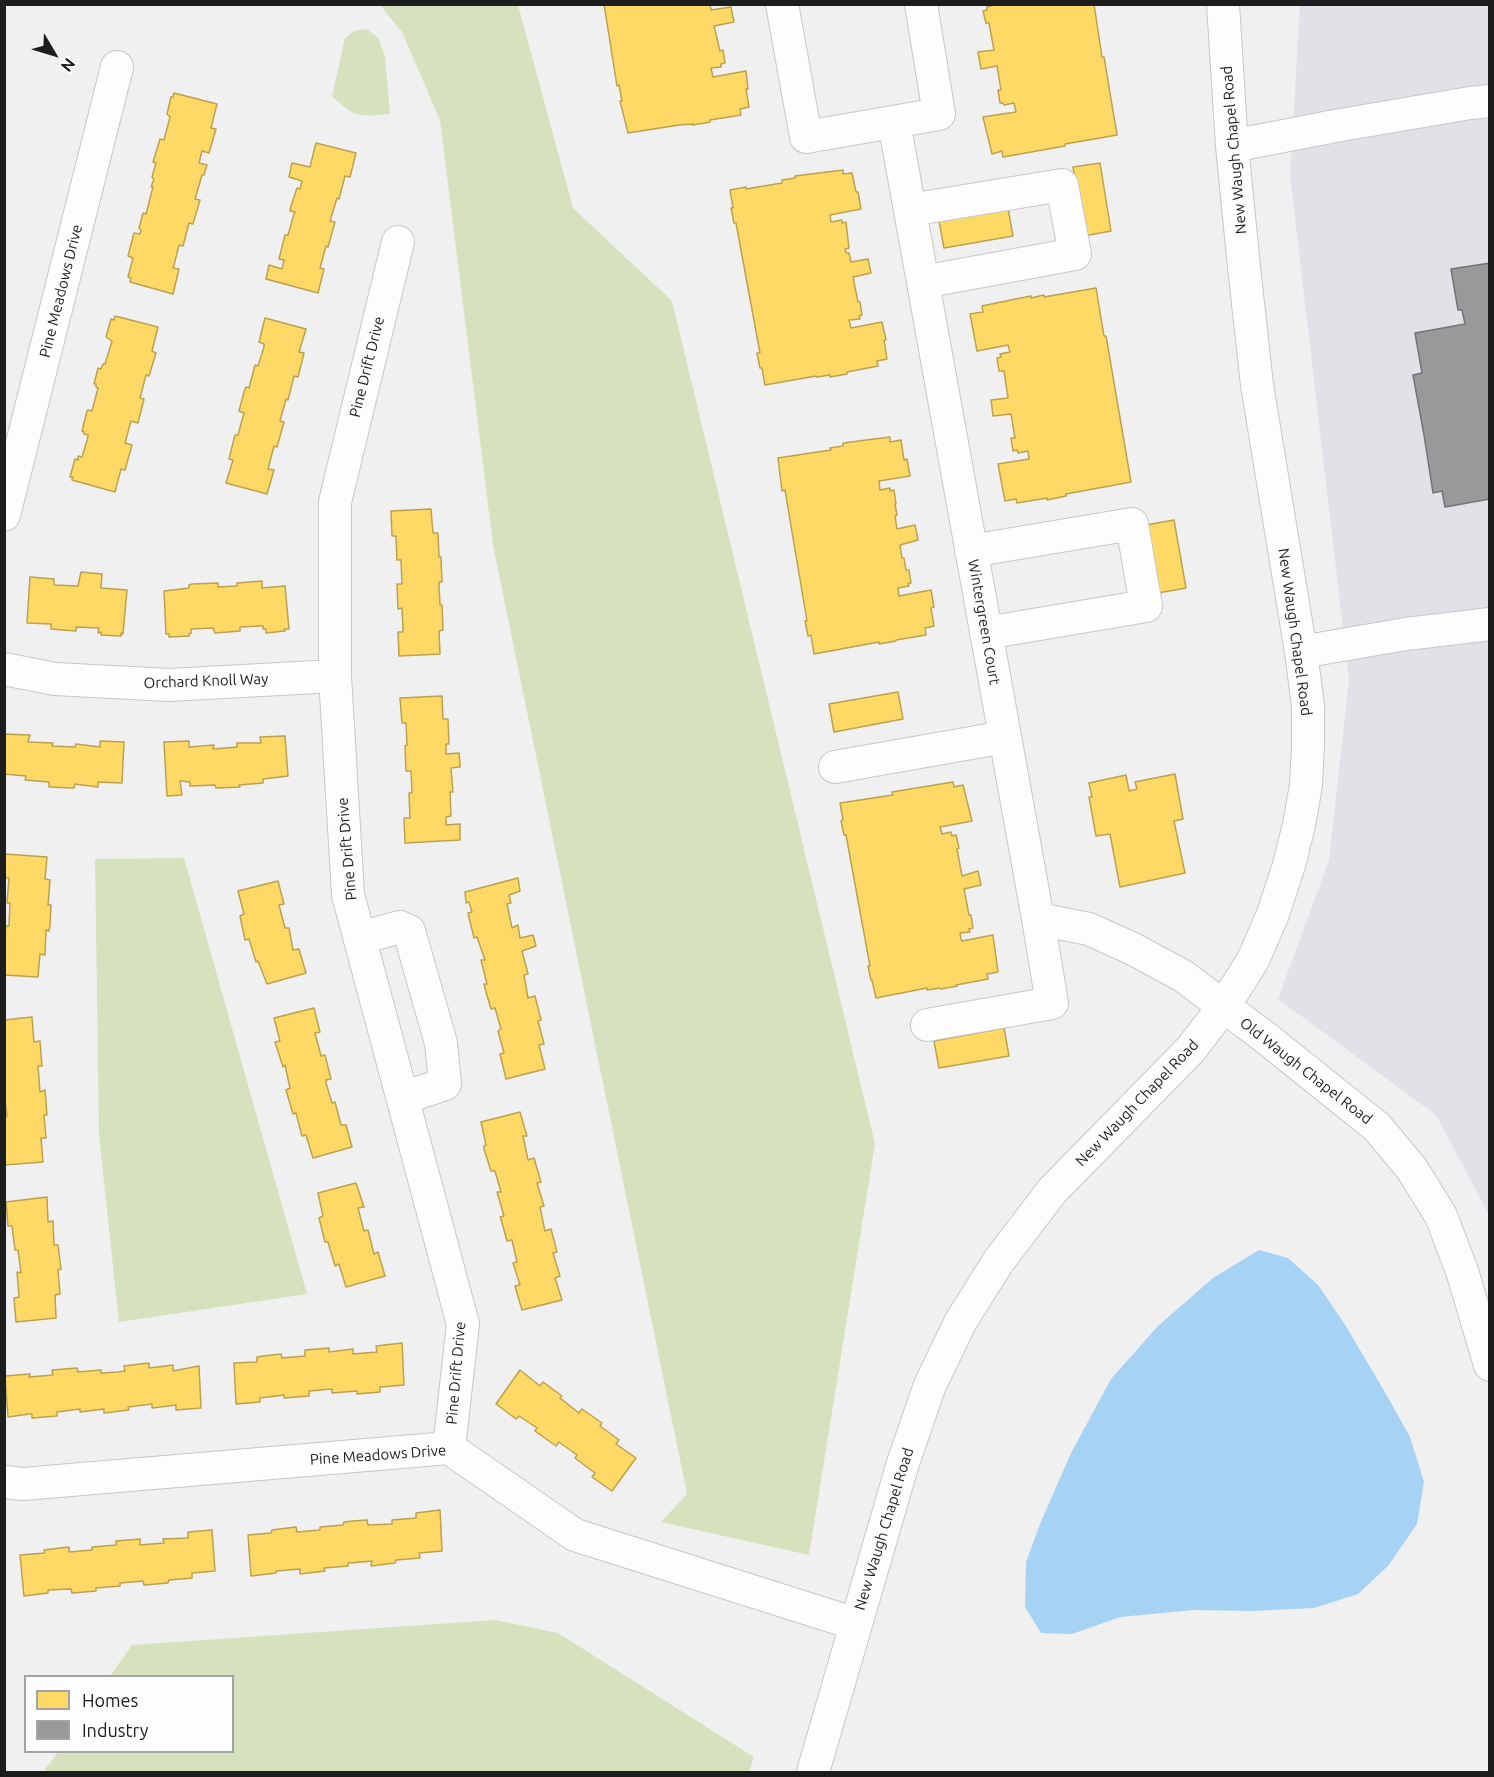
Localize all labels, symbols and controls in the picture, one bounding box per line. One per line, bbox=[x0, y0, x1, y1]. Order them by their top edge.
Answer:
north arrow bbox=[24, 24, 84, 84]
text: N bbox=[57, 55, 79, 75]
street label: New Waugh Chapel Road bbox=[1218, 65, 1250, 235]
street label: Pine Meadows Drive bbox=[36, 223, 86, 359]
street label: Pine Drift Drive bbox=[346, 315, 388, 419]
street label: New Waugh Chapel Road bbox=[1274, 547, 1316, 717]
street label: Wintergreen Court bbox=[964, 558, 1004, 686]
street label: Orchard Knoll Way bbox=[143, 670, 269, 692]
street label: Pine Drift Drive bbox=[334, 797, 360, 901]
street label: Old Waugh Chapel Road bbox=[1236, 1014, 1376, 1128]
street label: New Waugh Chapel Road bbox=[1072, 1036, 1202, 1170]
street label: Pine Drift Drive bbox=[443, 1321, 469, 1425]
street label: Pine Meadows Drive bbox=[309, 1441, 447, 1469]
street label: New Waugh Chapel Road bbox=[851, 1446, 917, 1612]
legend bbox=[24, 1675, 234, 1753]
text: Homes bbox=[82, 1690, 138, 1710]
text: Industry bbox=[82, 1720, 148, 1740]

